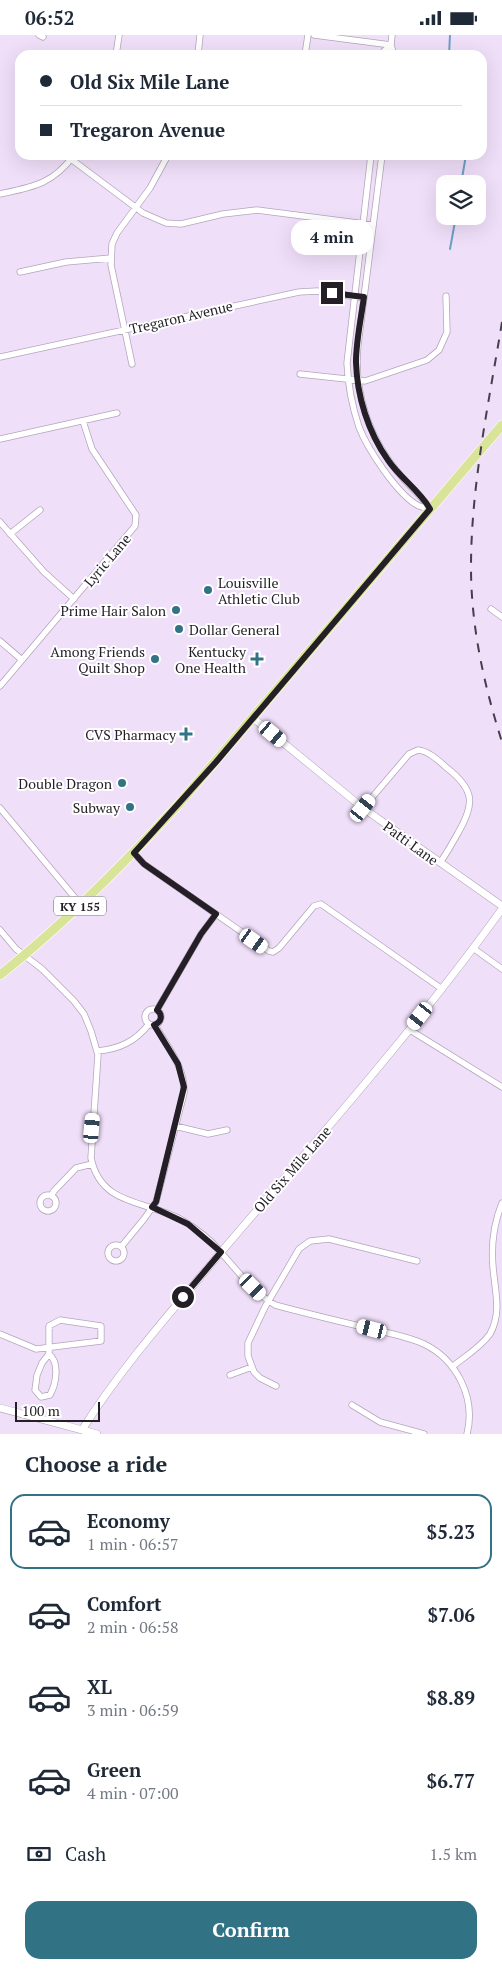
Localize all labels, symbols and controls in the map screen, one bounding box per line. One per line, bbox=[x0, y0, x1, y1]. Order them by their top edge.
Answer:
text: 06:52 bbox=[25, 5, 74, 30]
text: Old Six Mile Lane bbox=[70, 69, 230, 94]
text: Tregaron Avenue bbox=[70, 117, 225, 142]
map controls bbox=[436, 175, 486, 225]
button: layers bbox=[436, 175, 486, 225]
callout: 4 min bbox=[291, 221, 373, 255]
text: 4 min bbox=[310, 226, 354, 248]
route end bbox=[321, 282, 343, 304]
street label: Tregaron Avenue bbox=[127, 296, 235, 338]
street label: Lyric Lane bbox=[79, 529, 135, 591]
place label: Louisville Athletic Club bbox=[218, 573, 300, 608]
marker: Louisville Athletic Club bbox=[202, 584, 214, 596]
place label: Prime Hair Salon bbox=[60, 601, 167, 620]
marker: Prime Hair Salon bbox=[170, 604, 182, 616]
place label: Dollar General bbox=[189, 620, 280, 639]
marker: Dollar General bbox=[173, 623, 185, 635]
place label: Among Friends Quilt Shop bbox=[50, 642, 145, 677]
place label: Kentucky One Health bbox=[175, 642, 247, 677]
marker: Kentucky One Health bbox=[250, 652, 264, 666]
marker: Among Friends Quilt Shop bbox=[149, 653, 161, 665]
car bbox=[256, 719, 289, 749]
place label: CVS Pharmacy bbox=[85, 725, 177, 744]
marker: CVS Pharmacy bbox=[180, 728, 192, 740]
place label: Double Dragon bbox=[18, 774, 113, 793]
marker: Double Dragon bbox=[116, 777, 128, 789]
car bbox=[347, 792, 378, 824]
place label: Subway bbox=[73, 798, 121, 817]
marker: Subway bbox=[124, 801, 136, 813]
street label: Patti Lane bbox=[380, 817, 442, 869]
road number: KY 155 bbox=[54, 896, 106, 915]
car bbox=[237, 926, 270, 956]
car bbox=[404, 1000, 435, 1032]
car bbox=[83, 1112, 100, 1144]
street label: Old Six Mile Lane bbox=[249, 1122, 335, 1216]
car bbox=[237, 1271, 268, 1303]
route start bbox=[172, 1286, 194, 1308]
car bbox=[355, 1318, 388, 1340]
scale bar bbox=[15, 1399, 100, 1422]
text: 100 m bbox=[22, 1401, 60, 1420]
text: Choose a ride bbox=[25, 1449, 167, 1478]
text: Economy bbox=[87, 1508, 170, 1533]
icon: car bbox=[27, 1509, 72, 1554]
text: $5.23 bbox=[426, 1519, 475, 1544]
text: 1 min · 06:57 bbox=[87, 1533, 179, 1555]
text: Comfort bbox=[87, 1591, 162, 1616]
icon: car bbox=[27, 1592, 72, 1637]
text: $7.06 bbox=[427, 1602, 475, 1627]
text: 2 min · 06:58 bbox=[87, 1616, 179, 1638]
text: XL bbox=[87, 1674, 112, 1699]
icon: car bbox=[27, 1675, 72, 1720]
text: $8.89 bbox=[426, 1685, 475, 1710]
text: 3 min · 06:59 bbox=[87, 1699, 179, 1721]
text: Green bbox=[87, 1757, 141, 1782]
icon: car bbox=[27, 1758, 72, 1803]
text: $6.77 bbox=[426, 1768, 475, 1793]
text: 4 min · 07:00 bbox=[87, 1782, 179, 1804]
icon: cash bbox=[25, 1840, 53, 1868]
text: Cash bbox=[65, 1841, 106, 1866]
text: 1.5 km bbox=[430, 1843, 477, 1865]
button: Confirm bbox=[25, 1901, 477, 1959]

